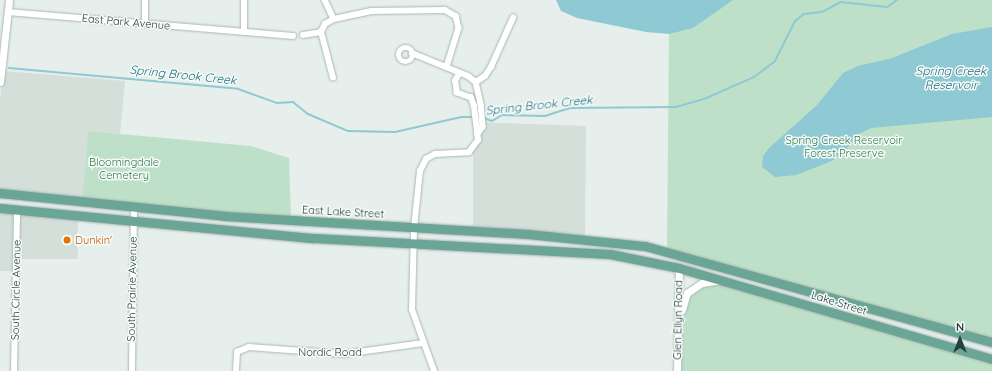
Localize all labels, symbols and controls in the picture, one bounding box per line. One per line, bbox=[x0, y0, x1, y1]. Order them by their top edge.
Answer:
street label: East Park Avenue bbox=[81, 12, 171, 32]
water label: Spring Brook Creek bbox=[129, 62, 237, 88]
water label: Spring Creek Reservoir bbox=[915, 64, 987, 92]
water label: Spring Brook Creek bbox=[485, 92, 593, 118]
park label: Spring Creek Reservoir Forest Preserve bbox=[786, 134, 902, 160]
park label: Bloomingdale Cemetery bbox=[89, 156, 159, 182]
street label: East Lake Street bbox=[302, 203, 384, 221]
place label: Dunkin' bbox=[75, 233, 112, 247]
marker: Dunkin' bbox=[62, 235, 72, 245]
street label: South Prairie Avenue bbox=[124, 236, 140, 342]
street label: South Circle Avenue bbox=[9, 240, 23, 340]
street label: Glen Ellyn Road bbox=[671, 280, 685, 360]
street label: Lake Street bbox=[810, 288, 868, 318]
north arrow bbox=[940, 319, 980, 359]
text: N bbox=[956, 320, 964, 334]
street label: Nordic Road bbox=[298, 345, 362, 359]

